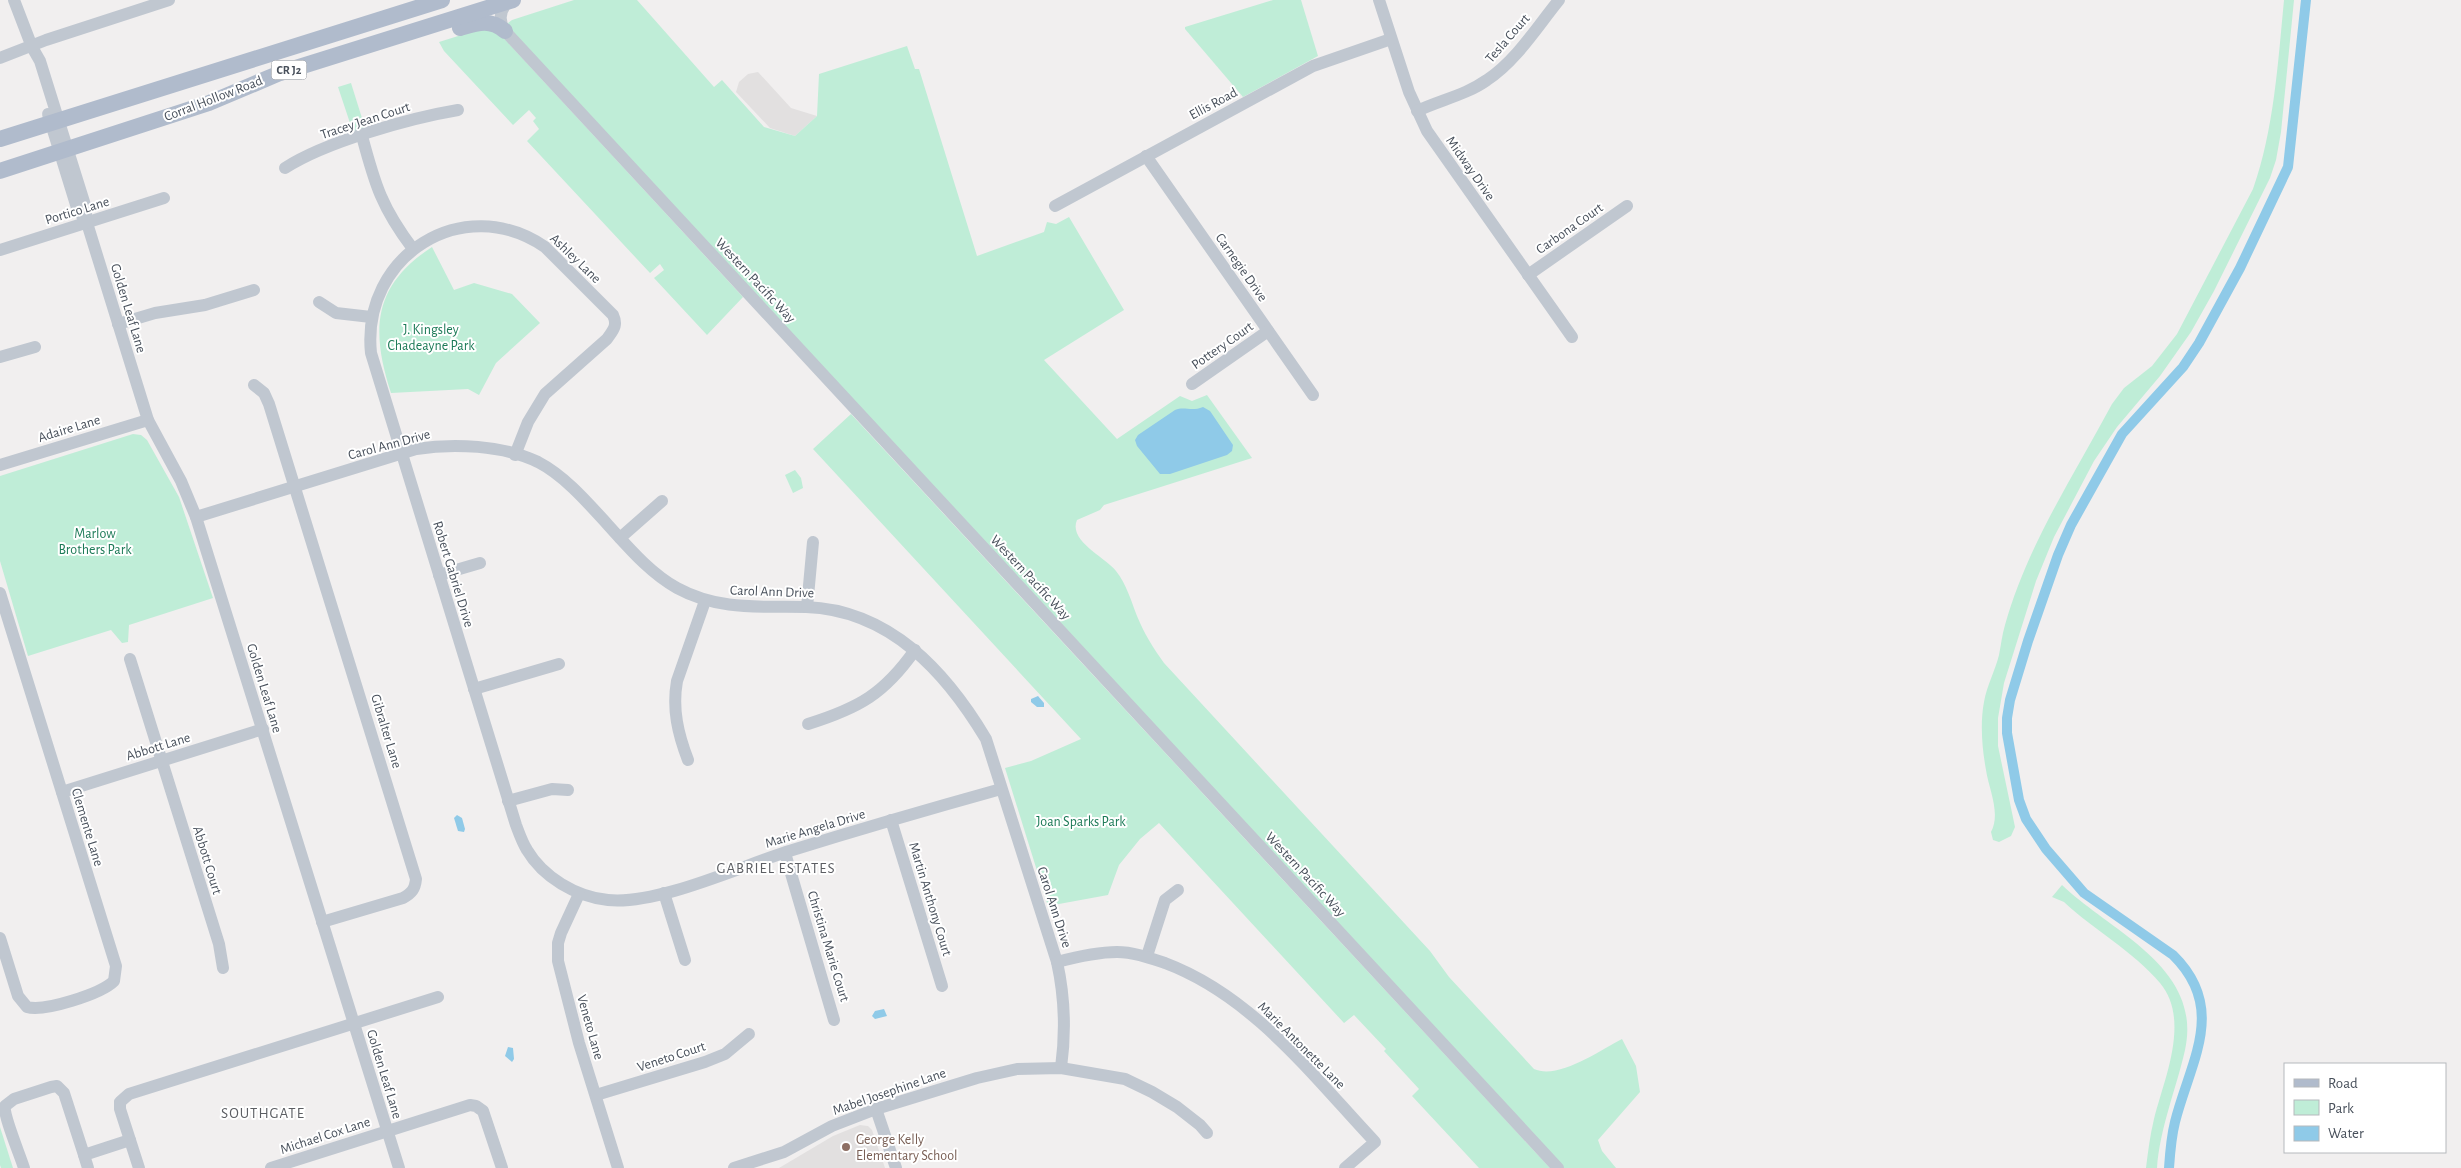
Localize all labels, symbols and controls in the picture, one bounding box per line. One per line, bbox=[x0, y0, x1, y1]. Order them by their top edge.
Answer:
street label: Tesla Court bbox=[1483, 11, 1533, 66]
road number: CR J2 bbox=[272, 60, 306, 80]
street label: Corral Hollow Road bbox=[162, 74, 265, 124]
street label: Ellis Road bbox=[1187, 85, 1240, 122]
street label: Tracey Jean Court bbox=[319, 100, 412, 142]
street label: Midway Drive bbox=[1443, 134, 1497, 203]
street label: Portico Lane bbox=[44, 195, 111, 227]
street label: Carbona Court bbox=[1534, 200, 1606, 257]
street label: Ashley Lane bbox=[547, 231, 603, 286]
street label: Carnegie Drive bbox=[1213, 231, 1270, 304]
street label: Western Pacific Way bbox=[713, 236, 798, 326]
street label: Golden Leaf Lane bbox=[108, 262, 148, 355]
street label: Pottery Court bbox=[1189, 319, 1256, 372]
park label: J. Kingsley Chadeayne Park bbox=[387, 323, 475, 353]
street label: Adaire Lane bbox=[37, 413, 102, 445]
street label: Carol Ann Drive bbox=[347, 427, 432, 463]
street label: Robert Gabriel Drive bbox=[430, 520, 476, 629]
park label: Marlow Brothers Park bbox=[58, 527, 132, 557]
street label: Western Pacific Way bbox=[988, 533, 1073, 623]
street label: Carol Ann Drive bbox=[730, 584, 814, 600]
street label: Golden Leaf Lane bbox=[244, 642, 284, 735]
street label: Gibralter Lane bbox=[368, 693, 404, 770]
street label: Abbott Lane bbox=[124, 731, 192, 763]
street label: Clemente Lane bbox=[69, 787, 106, 868]
street label: Marie Angela Drive bbox=[764, 807, 867, 851]
park label: Joan Sparks Park bbox=[1036, 815, 1126, 829]
street label: Abbott Court bbox=[190, 825, 224, 897]
street label: Western Pacific Way bbox=[1263, 830, 1348, 920]
street label: Martin Anthony Court bbox=[906, 841, 954, 958]
district label: GABRIEL ESTATES bbox=[716, 861, 836, 876]
street label: Carol Ann Drive bbox=[1034, 865, 1074, 950]
street label: Christina Marie Court bbox=[805, 889, 852, 1004]
street label: Veneto Lane bbox=[574, 993, 606, 1061]
street label: Marie Antonette Lane bbox=[1255, 999, 1348, 1092]
street label: Golden Leaf Lane bbox=[364, 1028, 404, 1121]
street label: Veneto Court bbox=[636, 1039, 708, 1075]
legend bbox=[2284, 1063, 2446, 1153]
street label: Mabel Josephine Lane bbox=[831, 1066, 948, 1118]
text: Road bbox=[2328, 1076, 2358, 1091]
text: Park bbox=[2328, 1101, 2354, 1116]
district label: SOUTHGATE bbox=[221, 1106, 305, 1121]
street label: Michael Cox Lane bbox=[279, 1115, 372, 1157]
text: Water bbox=[2328, 1126, 2364, 1141]
place label: George Kelly Elementary School bbox=[856, 1133, 958, 1163]
marker: George Kelly Elementary School bbox=[840, 1141, 852, 1153]

